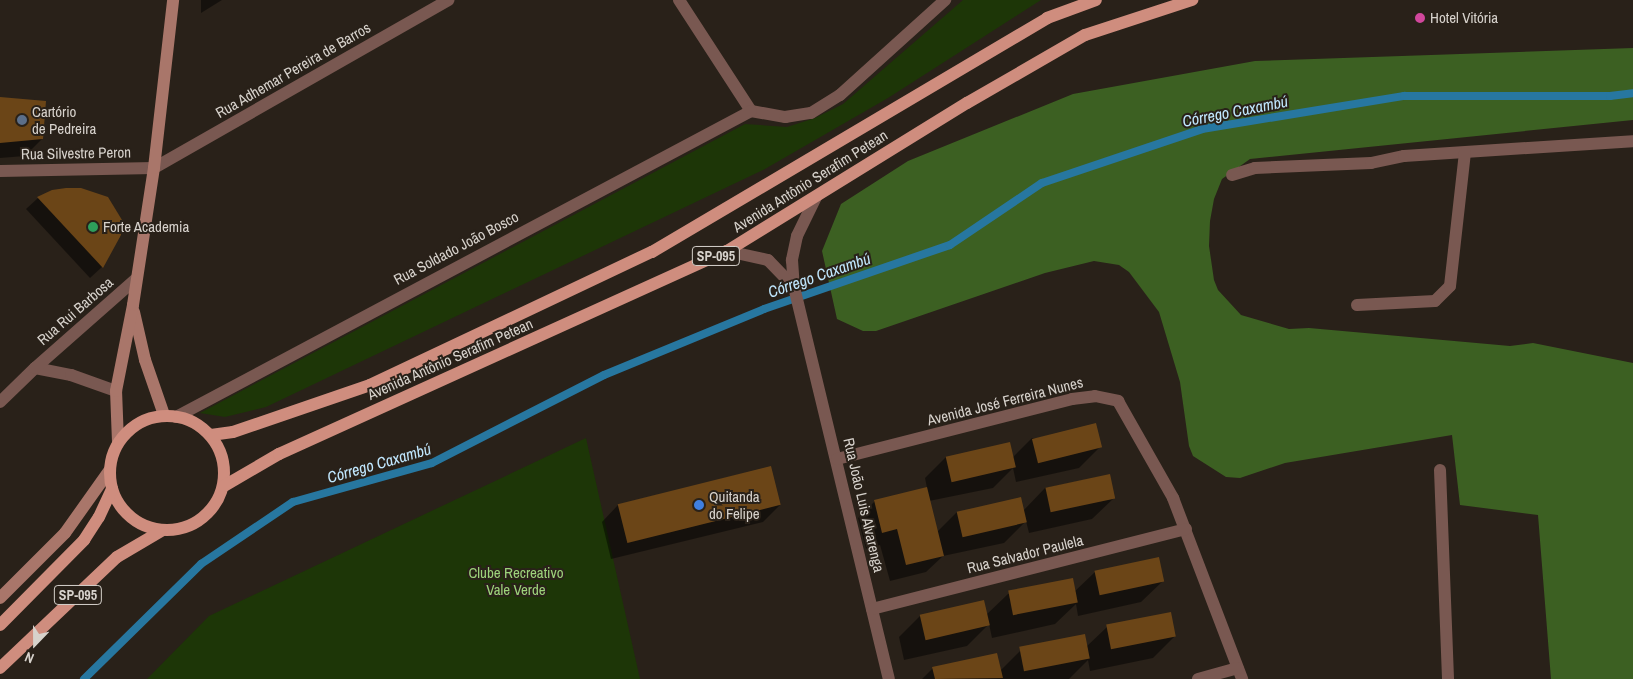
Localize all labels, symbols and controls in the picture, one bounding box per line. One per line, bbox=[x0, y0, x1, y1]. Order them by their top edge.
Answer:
place label: Hotel Vitória bbox=[1430, 9, 1498, 27]
marker: Hotel Vitória bbox=[1414, 12, 1426, 24]
street label: Rua Adhemar Pereira de Barros bbox=[212, 18, 374, 122]
water label: Córrego Caxambú bbox=[1181, 91, 1289, 131]
place label: Cartório de Pedreira bbox=[32, 102, 96, 137]
marker: Cartório de Pedreira bbox=[16, 114, 28, 126]
street label: Avenida Antônio Serafim Petean bbox=[729, 126, 891, 236]
street label: Rua Silvestre Peron bbox=[21, 143, 131, 163]
street label: Rua Soldado João Bosco bbox=[390, 207, 522, 289]
place label: Forte Academia bbox=[103, 218, 190, 236]
marker: Forte Academia bbox=[87, 221, 99, 233]
road number: SP-095 bbox=[691, 245, 741, 268]
water label: Córrego Caxambú bbox=[765, 248, 873, 302]
street label: Rua Rui Barbosa bbox=[33, 273, 117, 349]
street label: Avenida Antônio Serafim Petean bbox=[364, 314, 536, 404]
street label: Avenida José Ferreira Nunes bbox=[925, 373, 1085, 429]
street label: Rua João Luis Alvarenga bbox=[840, 436, 888, 574]
water label: Córrego Caxambú bbox=[325, 439, 433, 487]
place label: Quitanda do Felipe bbox=[709, 487, 760, 522]
marker: Quitanda do Felipe bbox=[693, 499, 705, 511]
street label: Rua Salvador Paulela bbox=[965, 531, 1085, 577]
park label: Clube Recreativo Vale Verde bbox=[468, 563, 564, 598]
road number: SP-095 bbox=[53, 584, 103, 606]
north arrow bbox=[10, 619, 60, 669]
text: N bbox=[22, 648, 37, 668]

